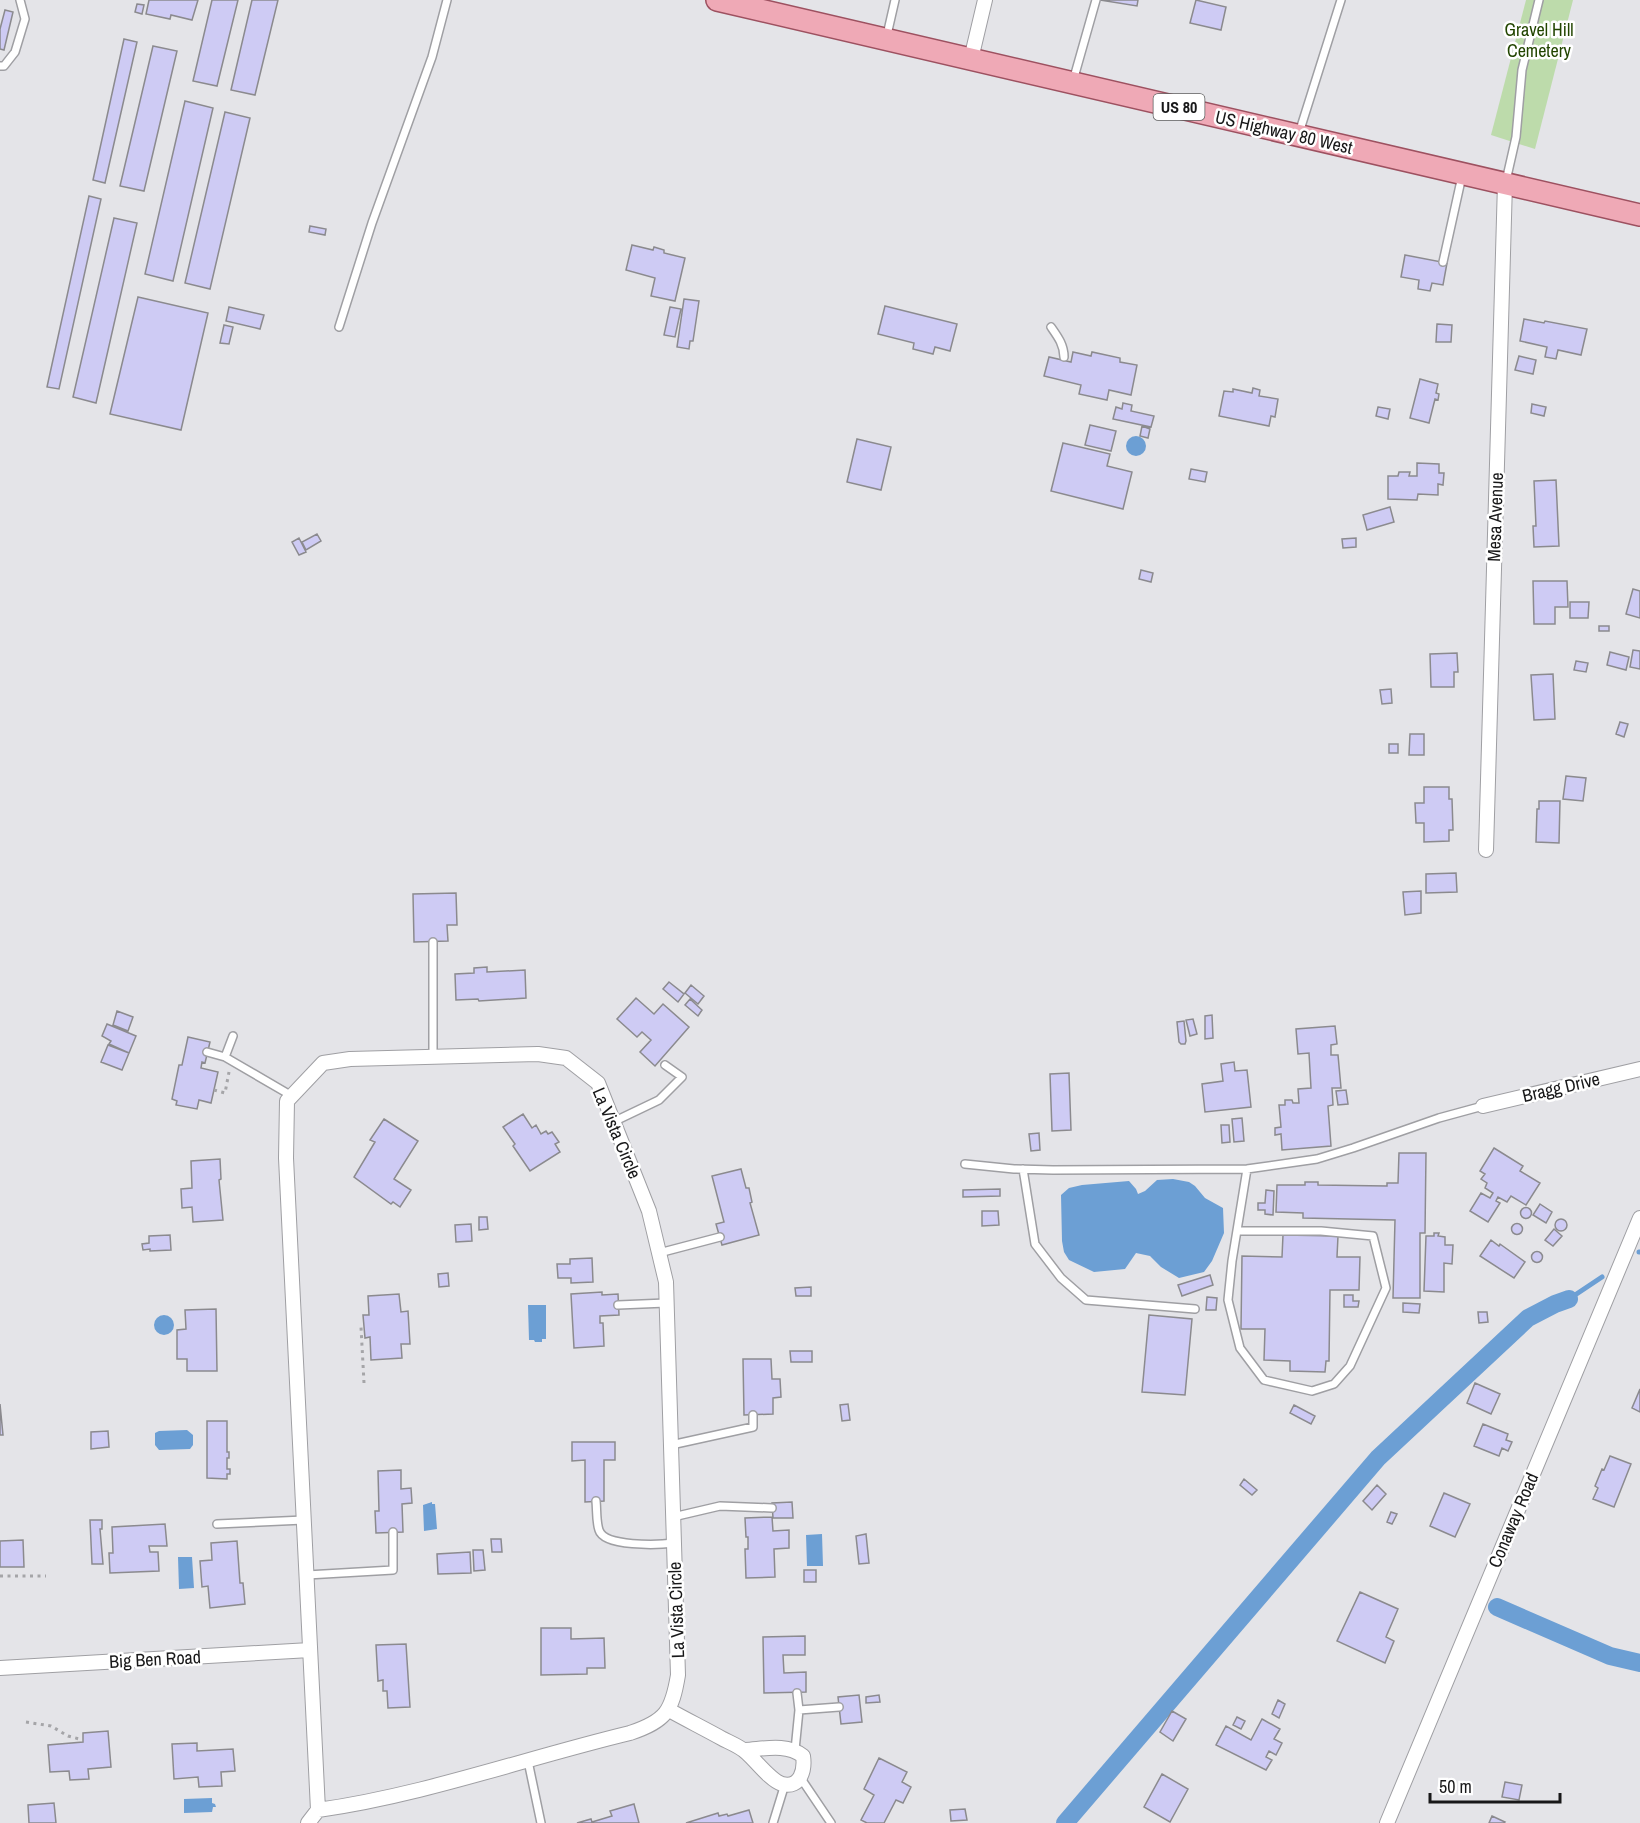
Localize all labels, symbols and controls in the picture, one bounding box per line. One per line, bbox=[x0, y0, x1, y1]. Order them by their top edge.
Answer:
park label: Gravel Hill Cemetery bbox=[1505, 17, 1573, 63]
road number: US 80 bbox=[1154, 94, 1204, 120]
street label: US Highway 80 West bbox=[1213, 104, 1355, 160]
street label: Mesa Avenue bbox=[1481, 472, 1509, 562]
street label: Bragg Drive bbox=[1520, 1066, 1602, 1108]
street label: La Vista Circle bbox=[587, 1084, 647, 1182]
street label: Conaway Road bbox=[1482, 1469, 1544, 1571]
street label: La Vista Circle bbox=[662, 1561, 690, 1659]
street label: Big Ben Road bbox=[108, 1644, 202, 1674]
scale bar bbox=[1430, 1766, 1560, 1804]
text: 50 m bbox=[1439, 1774, 1472, 1799]

